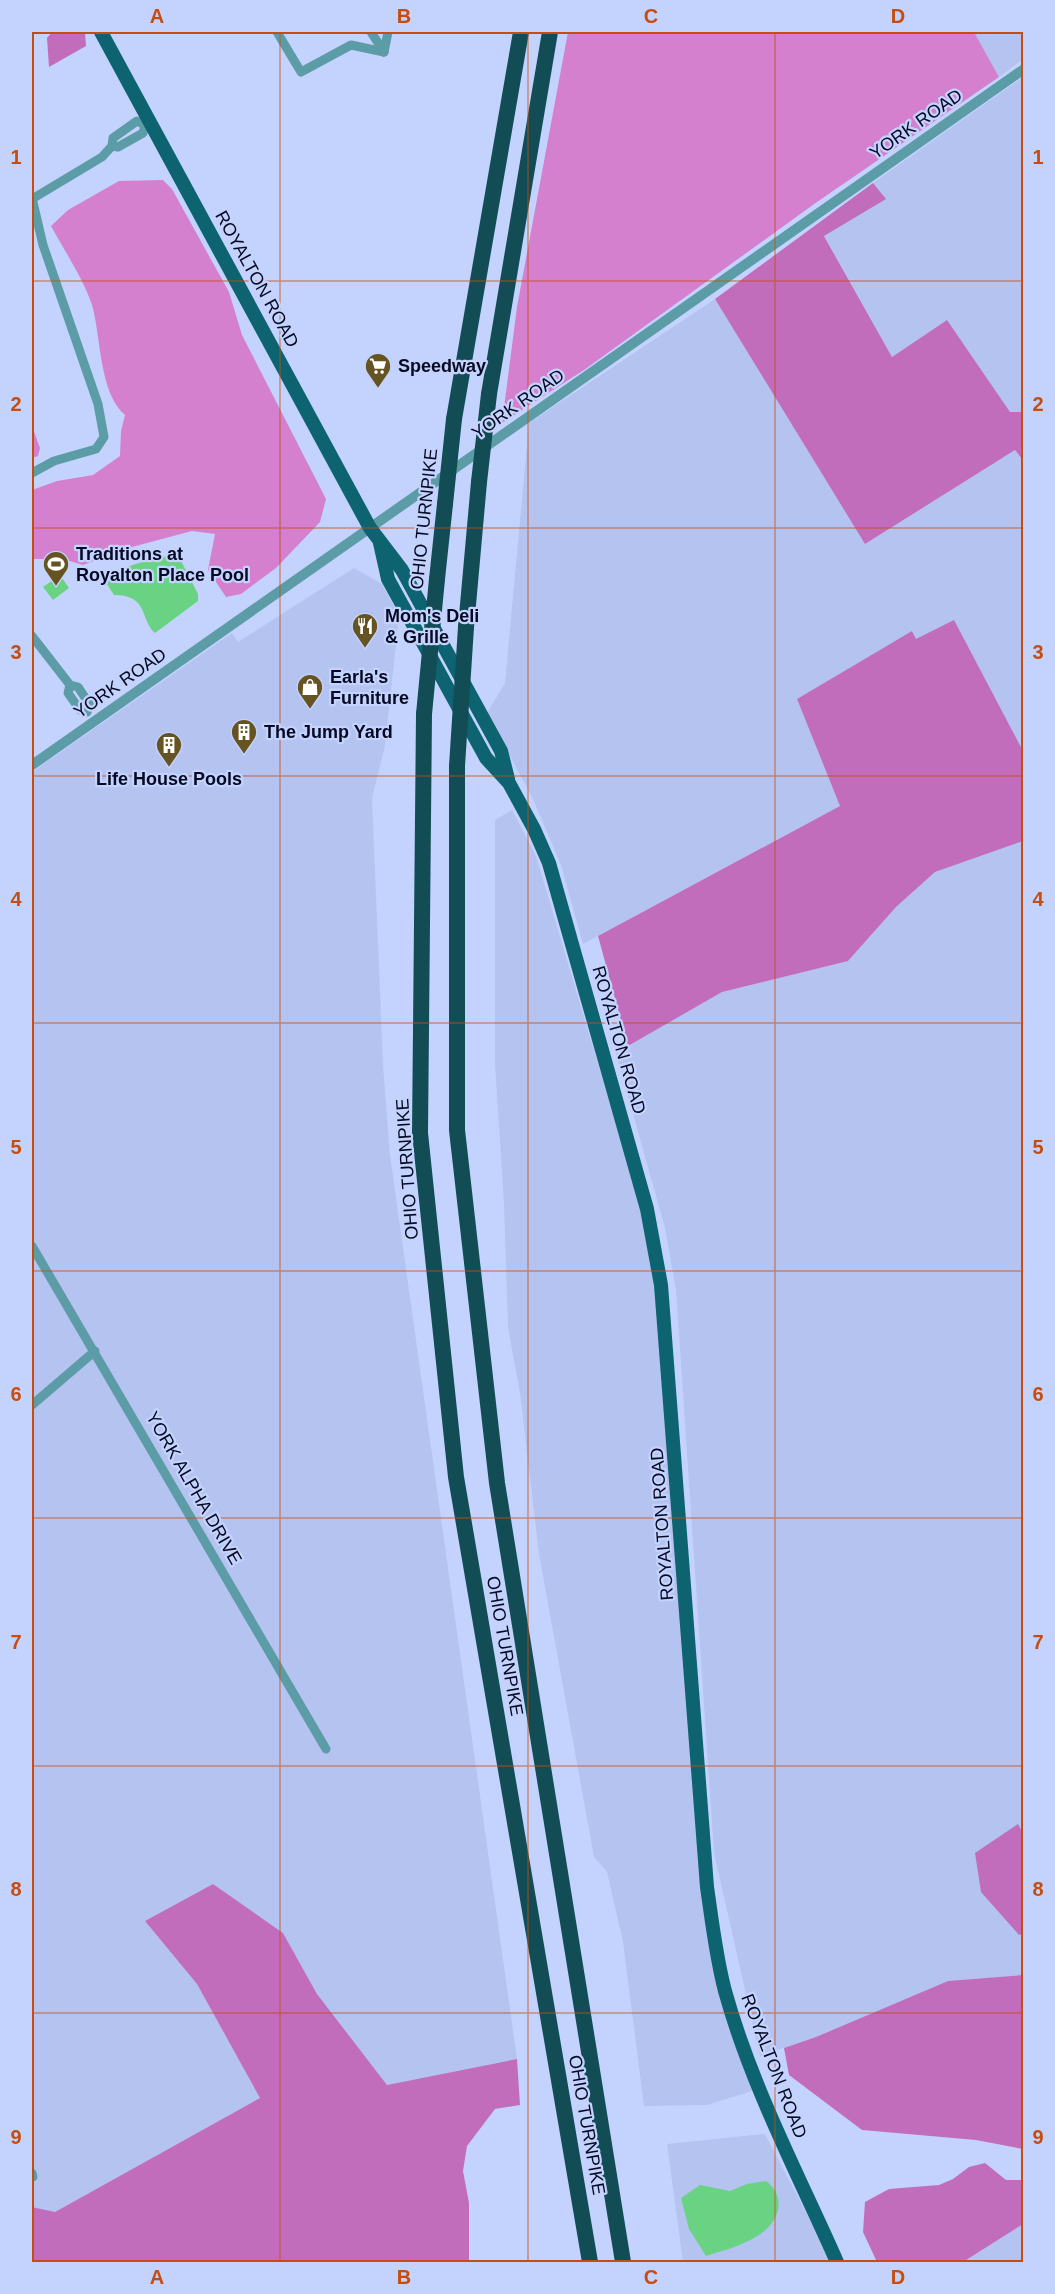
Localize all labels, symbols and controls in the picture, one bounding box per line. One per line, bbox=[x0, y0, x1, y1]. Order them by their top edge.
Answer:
text: A bbox=[150, 5, 164, 27]
text: B bbox=[397, 5, 411, 27]
text: C bbox=[644, 5, 658, 27]
text: D bbox=[891, 5, 905, 27]
street label: YORK ROAD bbox=[866, 85, 966, 163]
text: 1 bbox=[10, 146, 22, 168]
text: 1 bbox=[1032, 146, 1044, 168]
street label: ROYALTON ROAD bbox=[211, 207, 303, 351]
supermarket icon: Speedway bbox=[363, 351, 393, 389]
place label: Speedway bbox=[398, 356, 486, 376]
street label: YORK ROAD bbox=[468, 365, 568, 443]
text: 2 bbox=[10, 393, 22, 415]
text: 2 bbox=[1032, 393, 1044, 415]
street label: OHIO TURNPIKE bbox=[407, 447, 441, 591]
place label: Traditions at Royalton Place Pool bbox=[76, 544, 249, 585]
sports icon: Traditions at Royalton Place Pool bbox=[41, 549, 71, 587]
place label: Mom's Deli & Grille bbox=[385, 606, 479, 647]
restaurant icon: Mom's Deli & Grille bbox=[350, 611, 380, 649]
text: 3 bbox=[10, 641, 22, 663]
text: 3 bbox=[1032, 641, 1044, 663]
street label: YORK ROAD bbox=[70, 644, 170, 722]
place label: Earla's Furniture bbox=[330, 667, 409, 708]
shop icon: Earla's Furniture bbox=[295, 672, 325, 710]
building icon: The Jump Yard bbox=[229, 717, 259, 755]
place label: The Jump Yard bbox=[264, 722, 393, 742]
building icon: Life House Pools bbox=[154, 730, 184, 768]
place label: Life House Pools bbox=[96, 769, 242, 789]
text: 4 bbox=[10, 888, 22, 910]
text: 4 bbox=[1032, 888, 1044, 910]
street label: ROYALTON ROAD bbox=[588, 964, 650, 1116]
street label: OHIO TURNPIKE bbox=[392, 1098, 422, 1240]
text: 5 bbox=[10, 1136, 22, 1158]
text: 5 bbox=[1032, 1136, 1044, 1158]
text: 6 bbox=[10, 1383, 22, 1405]
text: 6 bbox=[1032, 1383, 1044, 1405]
street label: YORK ALPHA DRIVE bbox=[142, 1408, 246, 1568]
street label: ROYALTON ROAD bbox=[647, 1447, 677, 1601]
street label: OHIO TURNPIKE bbox=[483, 1574, 527, 1718]
text: 7 bbox=[10, 1631, 22, 1653]
text: 7 bbox=[1032, 1631, 1044, 1653]
text: 8 bbox=[10, 1878, 22, 1900]
text: 8 bbox=[1032, 1878, 1044, 1900]
street label: ROYALTON ROAD bbox=[737, 1991, 811, 2141]
street label: OHIO TURNPIKE bbox=[565, 2053, 609, 2197]
text: 9 bbox=[10, 2126, 22, 2148]
text: 9 bbox=[1032, 2126, 1044, 2148]
text: A bbox=[150, 2266, 164, 2288]
text: B bbox=[397, 2266, 411, 2288]
text: C bbox=[644, 2266, 658, 2288]
text: D bbox=[891, 2266, 905, 2288]

